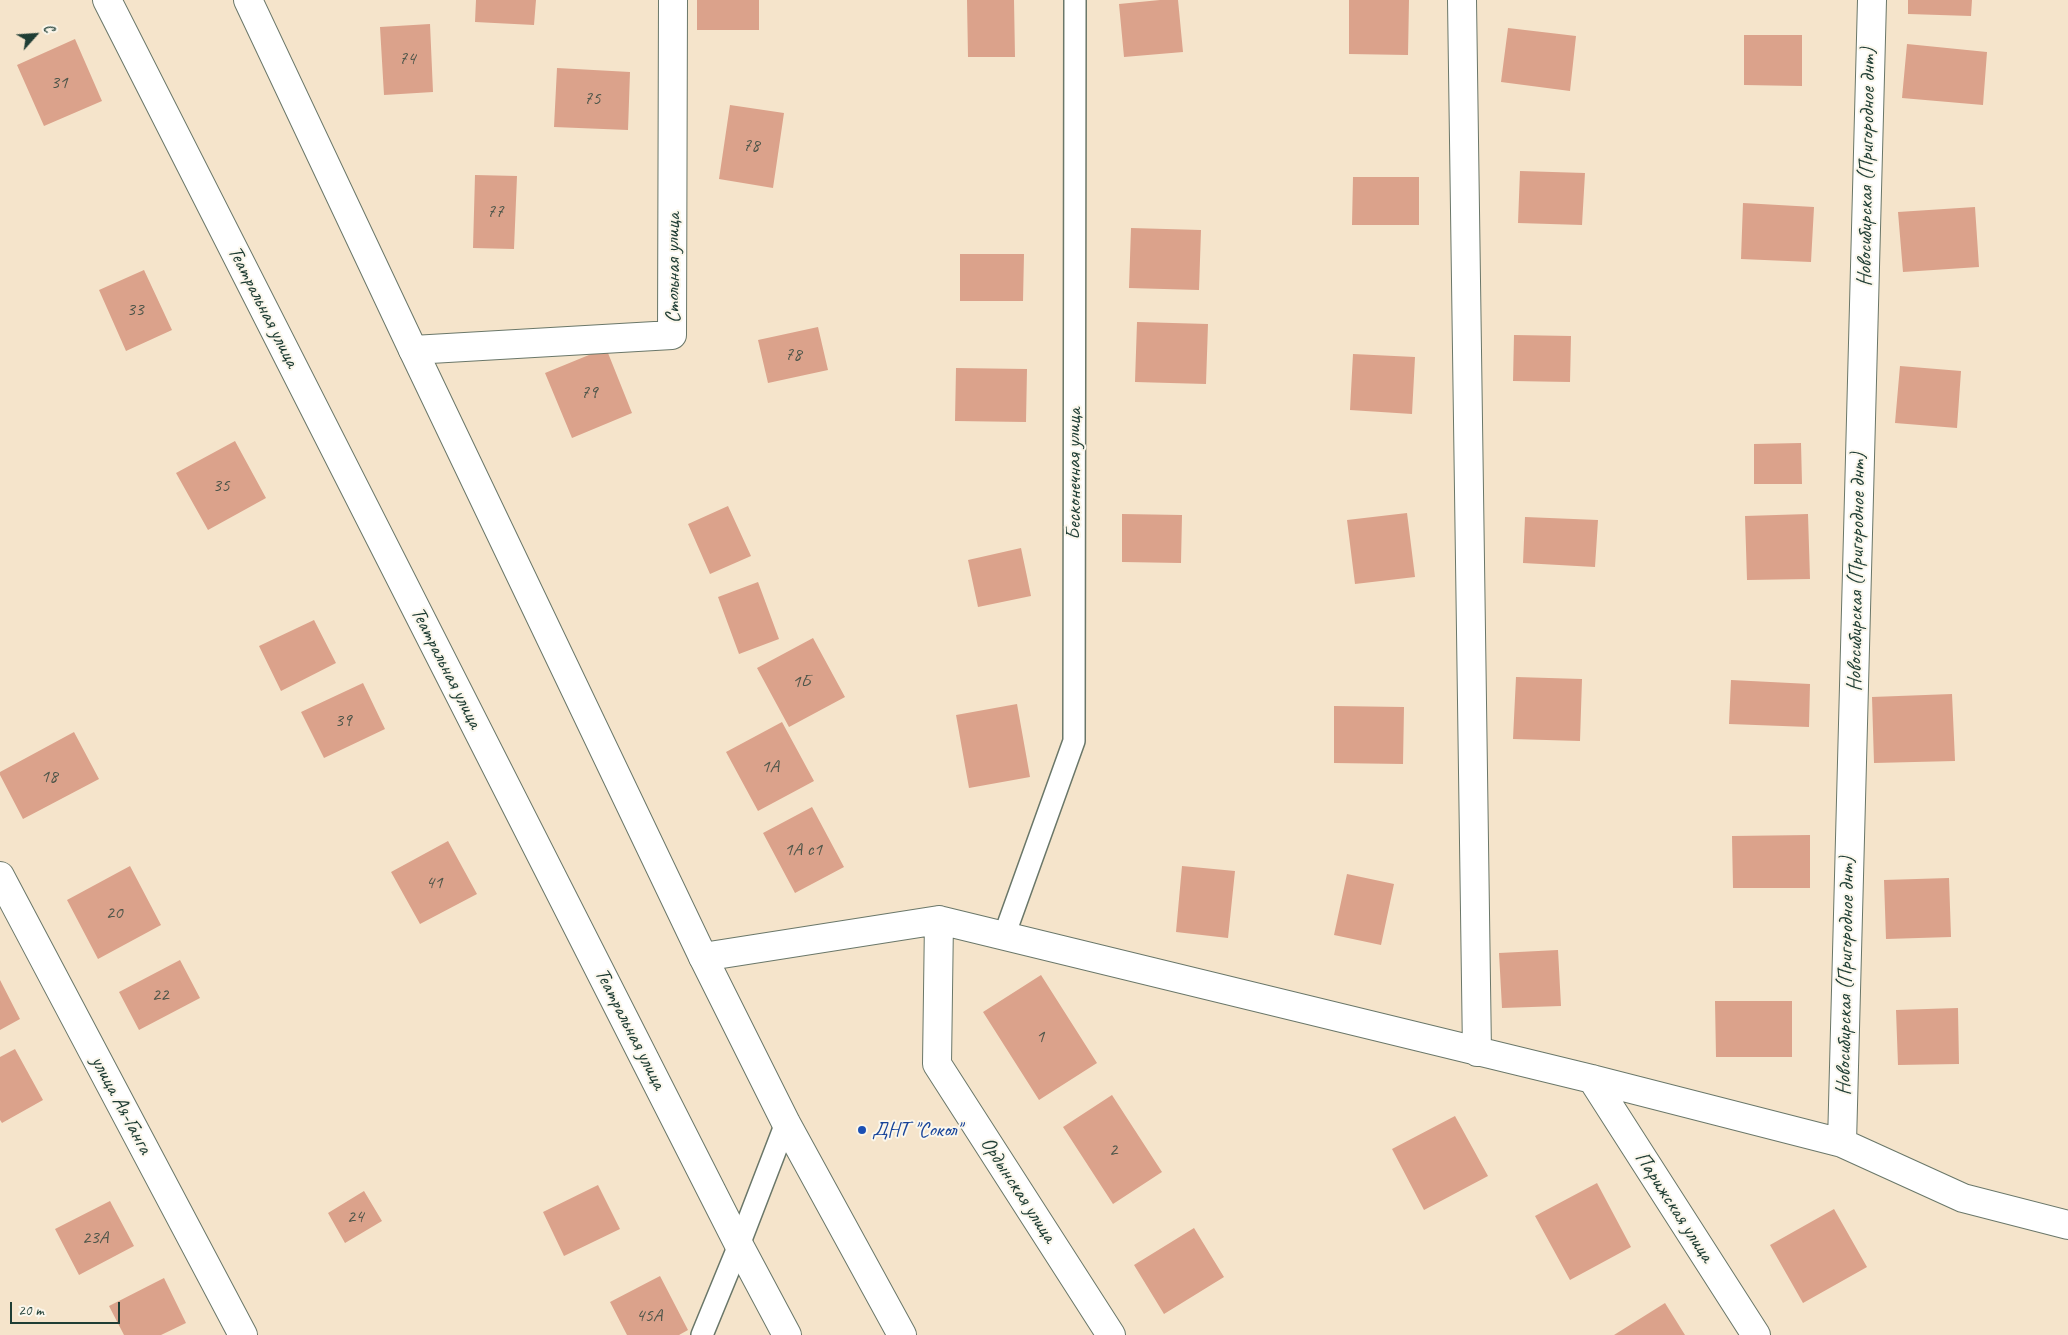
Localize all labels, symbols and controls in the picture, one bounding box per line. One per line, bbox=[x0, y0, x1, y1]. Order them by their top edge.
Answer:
north arrow bbox=[10, 10, 60, 60]
text: С bbox=[40, 21, 58, 35]
street label: Новосибирская (Пригородное днт) bbox=[1852, 47, 1882, 287]
house number: 74 bbox=[398, 48, 416, 70]
house number: 31 bbox=[50, 72, 68, 94]
house number: 75 bbox=[583, 88, 601, 110]
house number: 78 bbox=[742, 135, 760, 157]
house number: 77 bbox=[486, 201, 504, 223]
street label: Стольная улица bbox=[660, 213, 686, 323]
street label: Театральная улица bbox=[222, 242, 304, 372]
house number: 33 bbox=[126, 299, 144, 321]
house number: 78 bbox=[784, 344, 802, 366]
house number: 79 bbox=[580, 382, 598, 404]
street label: Бесконечная улица bbox=[1061, 408, 1087, 540]
street label: Новосибирская (Пригородное днт) bbox=[1842, 452, 1872, 692]
house number: 35 bbox=[212, 475, 230, 497]
street label: Театральная улица bbox=[405, 603, 487, 733]
house number: 1Б bbox=[792, 671, 810, 693]
house number: 39 bbox=[334, 710, 352, 732]
house number: 1А bbox=[761, 756, 779, 778]
house number: 18 bbox=[40, 766, 58, 788]
house number: 1А с1 bbox=[784, 839, 822, 861]
street label: Новосибирская (Пригородное днт) bbox=[1831, 856, 1861, 1096]
house number: 41 bbox=[425, 872, 443, 894]
house number: 20 bbox=[105, 902, 123, 924]
street label: Театральная улица bbox=[589, 964, 671, 1094]
house number: 22 bbox=[151, 984, 169, 1006]
house number: 1 bbox=[1036, 1026, 1044, 1048]
street label: улица Ая-Ганга bbox=[85, 1052, 157, 1158]
place label: ДНТ "Сокол" bbox=[872, 1117, 961, 1143]
marker: ДНТ "Сокол" bbox=[856, 1124, 868, 1136]
street label: Ордынская улица bbox=[974, 1132, 1062, 1248]
house number: 2 bbox=[1109, 1139, 1117, 1161]
street label: Парижская улица bbox=[1629, 1147, 1719, 1267]
house number: 24 bbox=[346, 1206, 364, 1228]
house number: 23А bbox=[82, 1227, 108, 1249]
scale bar bbox=[12, 1292, 122, 1324]
text: 20 m bbox=[18, 1301, 44, 1320]
house number: 45А bbox=[636, 1305, 662, 1327]

